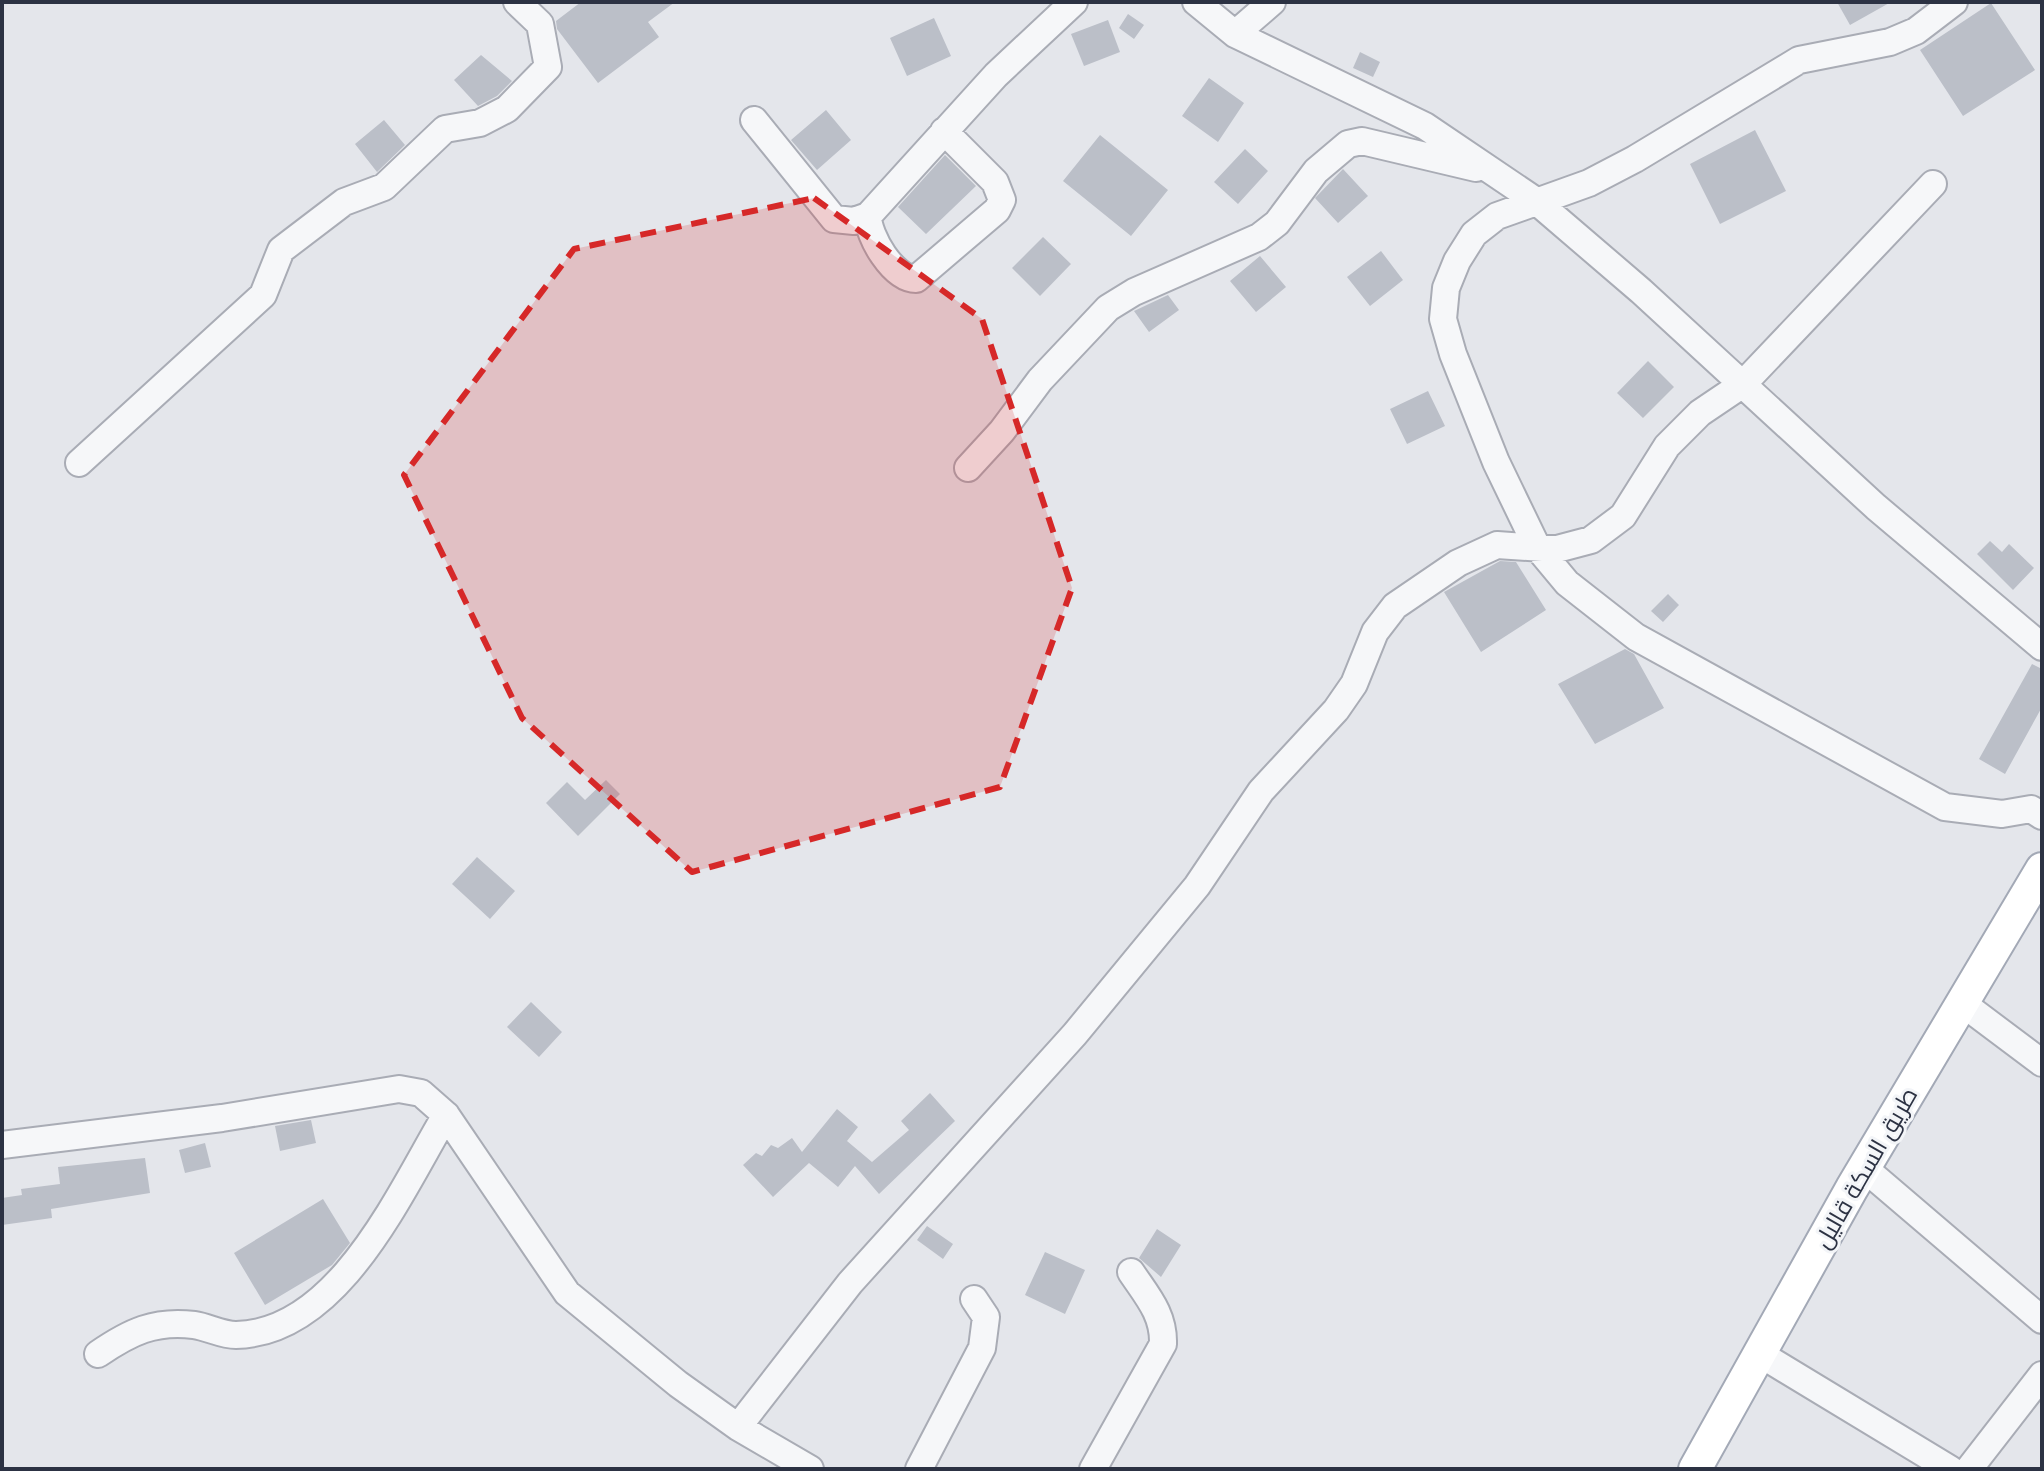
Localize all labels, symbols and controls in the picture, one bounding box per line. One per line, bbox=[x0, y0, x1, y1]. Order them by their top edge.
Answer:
street label: طريق السكة قاليل bbox=[1809, 1082, 1924, 1254]

